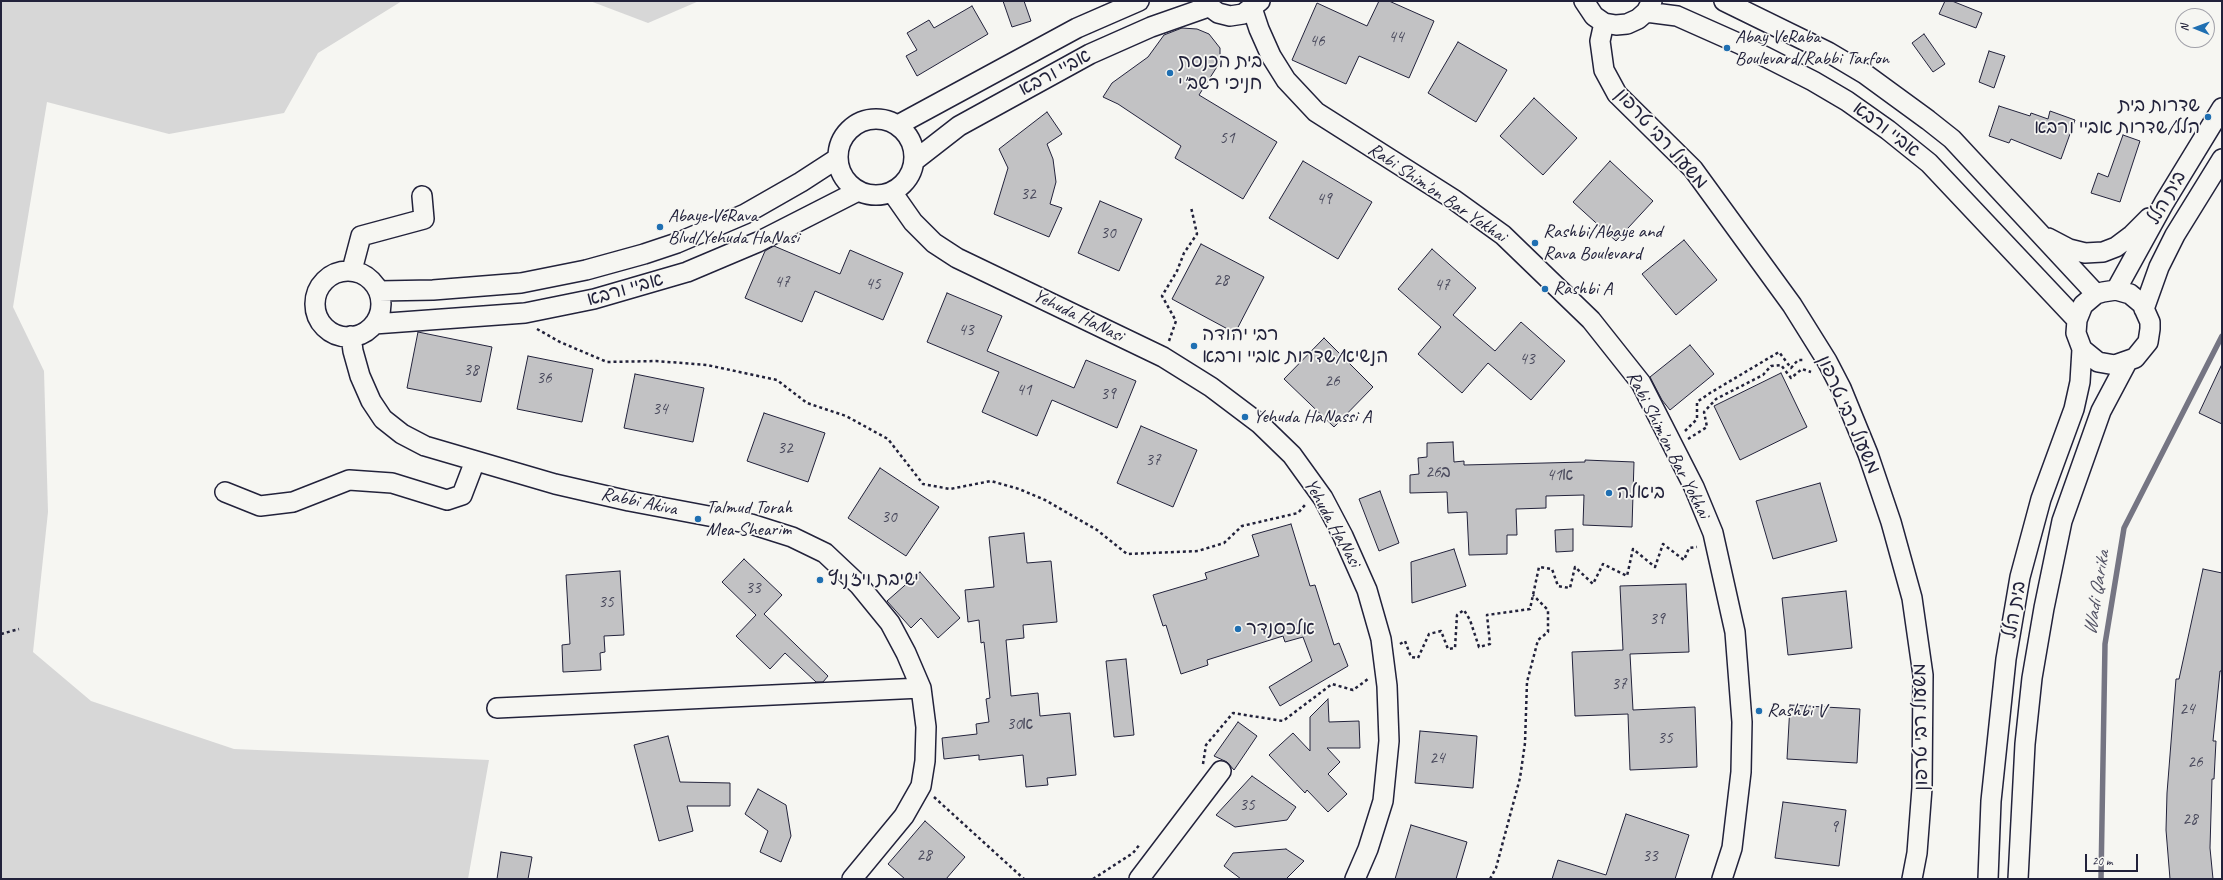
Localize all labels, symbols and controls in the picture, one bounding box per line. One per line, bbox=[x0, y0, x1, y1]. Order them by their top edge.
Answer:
north arrow bbox=[2175, 8, 2215, 48]
text: N bbox=[2177, 24, 2191, 31]
place label: Abay VeRaba Boulevard/Rabbi Tarfon bbox=[1735, 26, 1889, 70]
house number: 44 bbox=[1388, 28, 1404, 48]
house number: 46 bbox=[1309, 32, 1325, 52]
marker: Abay VeRaba Boulevard/Rabbi Tarfon bbox=[1722, 43, 1732, 53]
street label: אביי ורבא bbox=[1015, 45, 1095, 101]
place label: בית הכנסת חניכי רשב"י bbox=[1178, 51, 1262, 95]
marker: בית הכנסת חניכי רשב"י bbox=[1165, 68, 1175, 78]
street label: משעול רבי טרפון bbox=[1610, 84, 1712, 194]
place label: שדרות בית הלל/שדרות אביי ורבא bbox=[2034, 95, 2200, 139]
street label: אביי ורבא bbox=[1848, 97, 1924, 163]
marker: שדרות בית הלל/שדרות אביי ורבא bbox=[2203, 112, 2213, 122]
house number: 51 bbox=[1219, 129, 1235, 149]
street label: Rabi Shim'on Bar Yokhai bbox=[1364, 138, 1510, 248]
street label: בית הלל bbox=[2143, 167, 2191, 229]
house number: 32 bbox=[1020, 185, 1036, 205]
house number: 49 bbox=[1316, 190, 1332, 210]
place label: Abaye VeRava Blvd/Yehuda HaNasi bbox=[668, 205, 799, 249]
place label: Rashbi/Abaye and Rava Boulevard bbox=[1543, 221, 1662, 265]
marker: Abaye VeRava Blvd/Yehuda HaNasi bbox=[655, 222, 665, 232]
house number: 30 bbox=[1100, 224, 1116, 244]
marker: Rashbi/Abaye and Rava Boulevard bbox=[1530, 238, 1540, 248]
street label: אביי ורבא bbox=[584, 268, 666, 312]
house number: 28 bbox=[1213, 271, 1229, 291]
house number: 47 bbox=[774, 273, 790, 293]
house number: 45 bbox=[865, 275, 881, 295]
house number: 47 bbox=[1434, 276, 1450, 296]
place label: Rashbi A bbox=[1553, 278, 1612, 300]
street label: Yehuda HaNasi bbox=[1029, 284, 1127, 348]
marker: Rashbi A bbox=[1540, 284, 1550, 294]
house number: 43 bbox=[958, 321, 974, 341]
place label: רבי יהודה הנשיא/שדרות אביי ורבא bbox=[1202, 324, 1388, 368]
marker: רבי יהודה הנשיא/שדרות אביי ורבא bbox=[1189, 341, 1199, 351]
house number: 43 bbox=[1519, 350, 1535, 370]
street label: משעול רבי טרפון bbox=[1812, 352, 1884, 478]
house number: 38 bbox=[463, 361, 479, 381]
street label: Rabi Shim'on Bar Yokhai bbox=[1621, 368, 1715, 522]
house number: 36 bbox=[536, 369, 552, 389]
house number: 26 bbox=[1324, 372, 1340, 392]
house number: 41 bbox=[1016, 381, 1032, 401]
house number: 39 bbox=[1100, 385, 1116, 405]
house number: 34 bbox=[652, 400, 668, 420]
place label: Yehuda HaNassi A bbox=[1253, 406, 1371, 428]
marker: Yehuda HaNassi A bbox=[1240, 412, 1250, 422]
house number: 32 bbox=[777, 439, 793, 459]
house number: 37 bbox=[1145, 451, 1161, 471]
house number: 26ב bbox=[1425, 463, 1451, 483]
house number: 41א bbox=[1547, 466, 1573, 486]
street label: Yehuda HaNasi bbox=[1298, 475, 1366, 571]
place label: ביאלה bbox=[1617, 482, 1665, 504]
street label: Rabbi Akiva bbox=[599, 483, 679, 521]
marker: ביאלה bbox=[1604, 488, 1614, 498]
place label: Talmud Torah Mea Shearim bbox=[706, 497, 792, 541]
house number: 30 bbox=[881, 508, 897, 528]
marker: Talmud Torah Mea Shearim bbox=[693, 514, 703, 524]
water label: Wadi Qarika bbox=[2079, 549, 2115, 637]
place label: ישיבת ויז'ניץ bbox=[828, 569, 919, 591]
marker: ישיבת ויז'ניץ bbox=[815, 575, 825, 585]
house number: 33 bbox=[745, 579, 761, 599]
street label: בית הלל bbox=[1999, 579, 2031, 641]
house number: 35 bbox=[598, 593, 614, 613]
house number: 39 bbox=[1649, 610, 1665, 630]
place label: אלכסנדר bbox=[1246, 618, 1315, 640]
marker: אלכסנדר bbox=[1233, 624, 1243, 634]
street label: משעול רבי טרפון bbox=[1908, 663, 1934, 791]
house number: 37 bbox=[1611, 675, 1627, 695]
place label: Rashbi V bbox=[1767, 700, 1826, 722]
house number: 24 bbox=[2179, 700, 2195, 720]
marker: Rashbi V bbox=[1754, 706, 1764, 716]
house number: 30א bbox=[1007, 715, 1033, 735]
house number: 35 bbox=[1657, 729, 1673, 749]
house number: 24 bbox=[1429, 749, 1445, 769]
house number: 26 bbox=[2187, 753, 2203, 773]
house number: 35 bbox=[1239, 796, 1255, 816]
house number: 28 bbox=[2182, 810, 2198, 830]
house number: 9 bbox=[1830, 818, 1838, 838]
house number: 28 bbox=[916, 846, 932, 866]
scale bar bbox=[2087, 846, 2140, 872]
house number: 33 bbox=[1642, 847, 1658, 867]
text: 20 m bbox=[2092, 853, 2112, 869]

